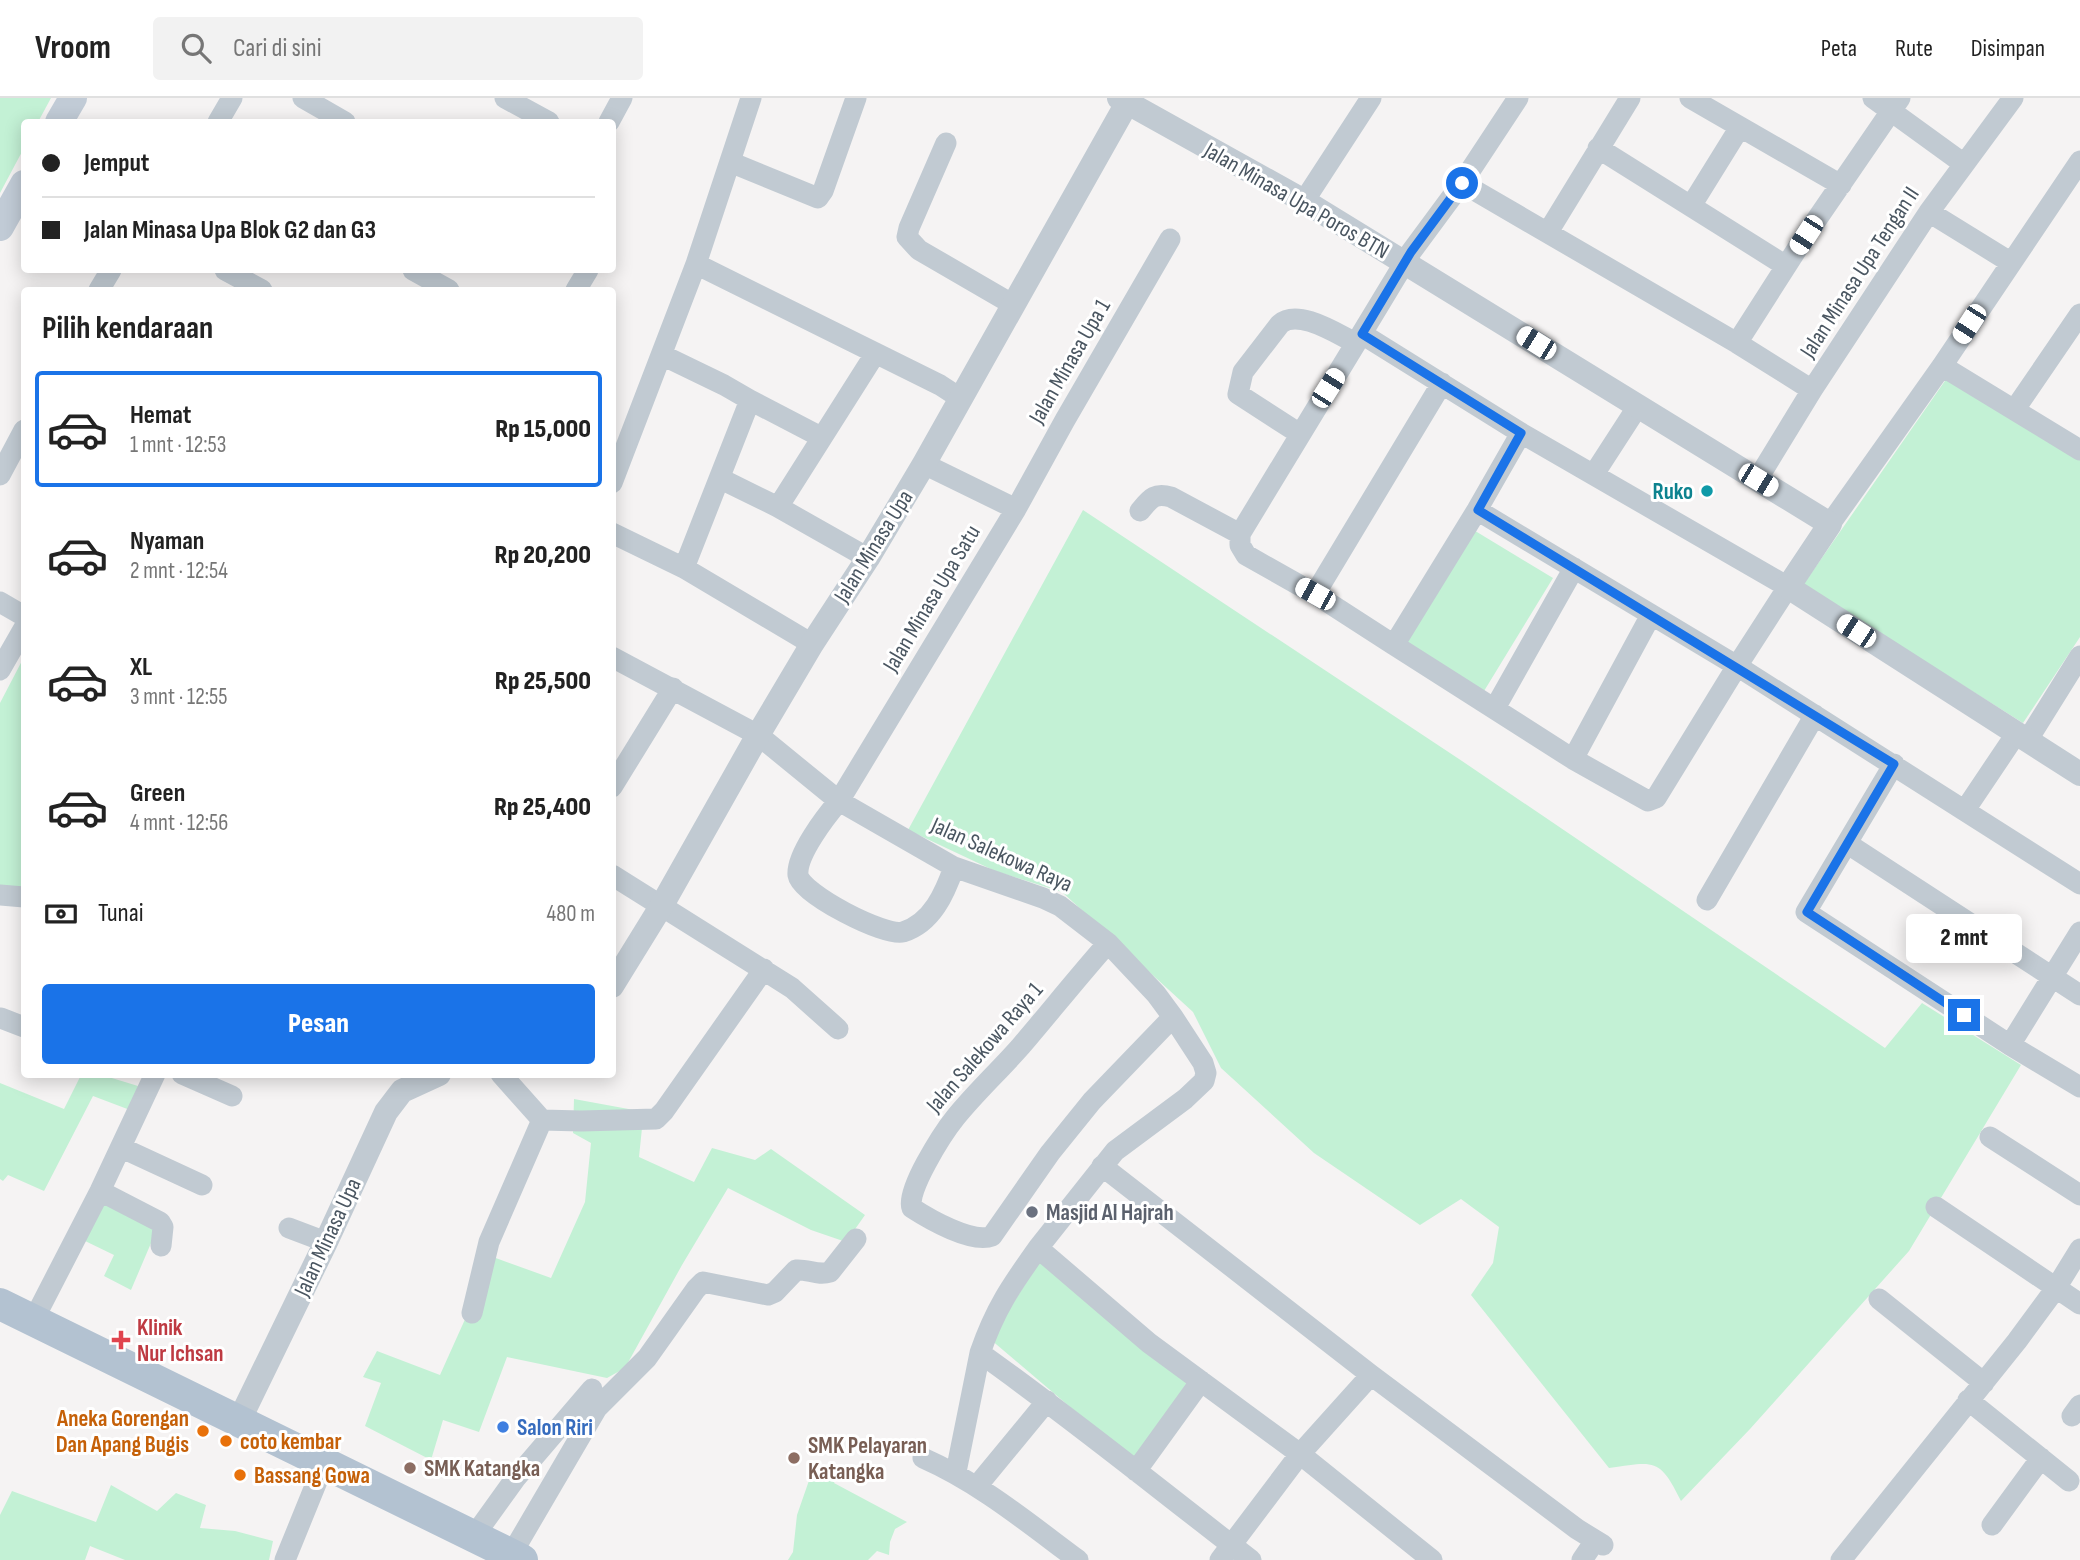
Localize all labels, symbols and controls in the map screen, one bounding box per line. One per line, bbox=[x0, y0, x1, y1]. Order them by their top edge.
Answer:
search box bbox=[153, 17, 643, 80]
text: Vroom bbox=[35, 28, 111, 68]
icon: search bbox=[177, 29, 215, 67]
text: Cari di sini bbox=[233, 33, 322, 64]
text: Peta bbox=[1821, 34, 1857, 63]
text: Rute bbox=[1895, 34, 1933, 63]
text: Disimpan bbox=[1971, 34, 2045, 63]
street label: Jalan Minasa Upa Poros BTN bbox=[1198, 136, 1394, 265]
text: Jemput bbox=[84, 148, 149, 179]
route start bbox=[1446, 167, 1478, 199]
street label: Jalan Minasa Upa Tengan II bbox=[1794, 182, 1926, 364]
car bbox=[1786, 212, 1827, 258]
text: Jalan Minasa Upa Blok G2 dan G3 bbox=[84, 215, 376, 246]
street label: Jalan Minasa Upa 1 bbox=[1022, 294, 1117, 430]
car bbox=[1949, 301, 1990, 347]
text: Pilih kendaraan bbox=[42, 309, 213, 348]
car bbox=[1513, 323, 1560, 363]
car bbox=[1308, 365, 1349, 411]
icon: car bbox=[46, 398, 109, 461]
text: Hemat bbox=[130, 400, 191, 431]
text: Rp 15,000 bbox=[495, 414, 591, 445]
text: 1 mnt · 12:53 bbox=[130, 431, 226, 459]
car bbox=[1735, 460, 1782, 500]
place label: Ruko bbox=[1652, 478, 1693, 506]
marker: Ruko bbox=[1699, 483, 1715, 499]
street label: Jalan Minasa Upa bbox=[828, 485, 919, 609]
street label: Jalan Minasa Upa Satu bbox=[877, 520, 987, 678]
icon: car bbox=[46, 524, 109, 587]
text: Nyaman bbox=[130, 526, 204, 557]
text: Rp 20,200 bbox=[495, 540, 591, 571]
text: 2 mnt · 12:54 bbox=[130, 557, 228, 585]
car bbox=[1292, 575, 1339, 613]
car bbox=[1833, 611, 1880, 651]
icon: car bbox=[46, 650, 109, 713]
text: XL bbox=[130, 652, 152, 683]
text: Rp 25,500 bbox=[495, 666, 591, 697]
text: 3 mnt · 12:55 bbox=[130, 683, 228, 711]
icon: car bbox=[46, 776, 109, 839]
text: Green bbox=[130, 778, 185, 809]
text: Rp 25,400 bbox=[494, 792, 591, 823]
text: 4 mnt · 12:56 bbox=[130, 809, 228, 837]
street label: Jalan Salekowa Raya bbox=[926, 811, 1077, 899]
icon: cash bbox=[42, 895, 80, 933]
text: Tunai bbox=[98, 898, 144, 929]
text: 480 m bbox=[547, 900, 595, 928]
callout: 2 mnt bbox=[1906, 914, 2022, 962]
text: 2 mnt bbox=[1940, 924, 1988, 952]
street label: Jalan Salekowa Raya 1 bbox=[920, 977, 1049, 1119]
button: Pesan bbox=[42, 984, 595, 1064]
route end bbox=[1948, 999, 1980, 1031]
street label: Jalan Minasa Upa bbox=[288, 1174, 367, 1302]
place label: Masjid Al Hajrah bbox=[1046, 1199, 1174, 1227]
marker: Masjid Al Hajrah bbox=[1024, 1204, 1040, 1220]
place label: Klinik Nur Ichsan bbox=[137, 1314, 224, 1368]
marker: Klinik Nur Ichsan bbox=[111, 1330, 131, 1350]
place label: Aneka Gorengan Dan Apang Bugis bbox=[56, 1405, 189, 1459]
place label: Salon Riri bbox=[517, 1414, 593, 1442]
marker: Salon Riri bbox=[495, 1419, 511, 1435]
marker: Aneka Gorengan Dan Apang Bugis bbox=[195, 1423, 211, 1439]
place label: coto kembar bbox=[240, 1428, 342, 1456]
place label: SMK Pelayaran Katangka bbox=[808, 1432, 927, 1486]
marker: coto kembar bbox=[218, 1433, 234, 1449]
marker: SMK Pelayaran Katangka bbox=[786, 1450, 802, 1466]
place label: SMK Katangka bbox=[424, 1455, 540, 1483]
marker: SMK Katangka bbox=[402, 1460, 418, 1476]
place label: Bassang Gowa bbox=[254, 1462, 370, 1490]
marker: Bassang Gowa bbox=[232, 1467, 248, 1483]

